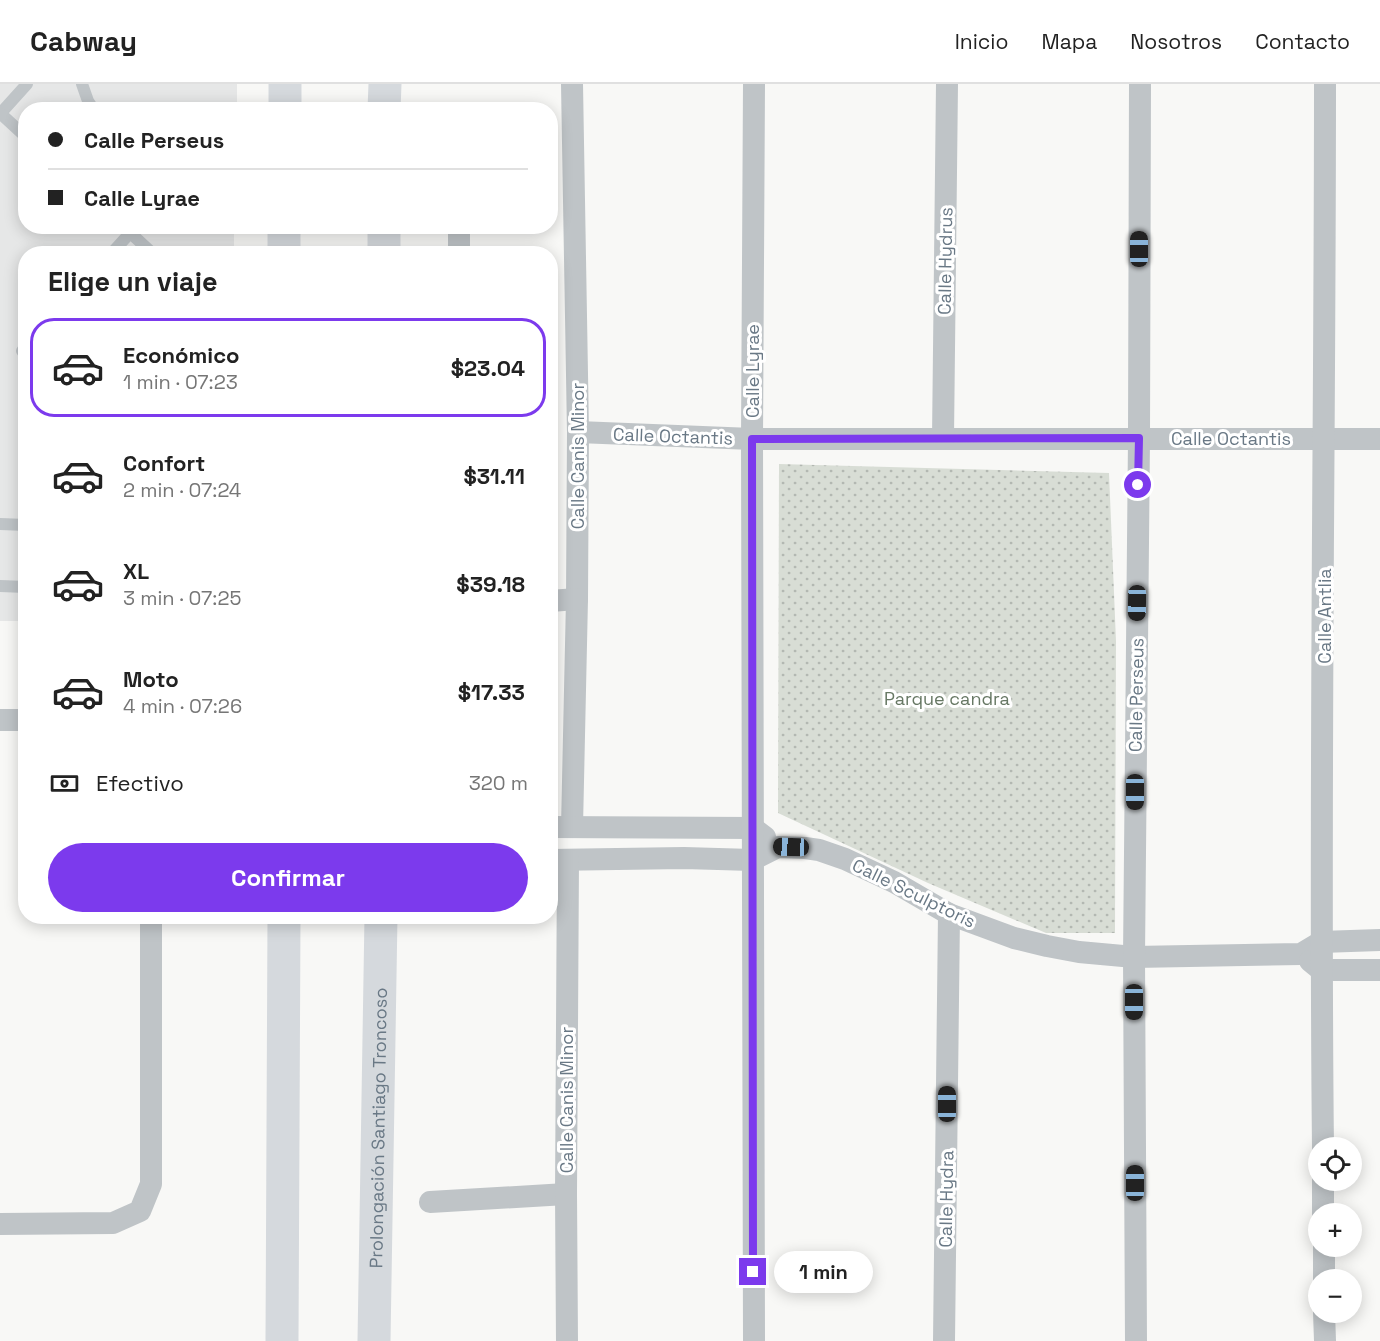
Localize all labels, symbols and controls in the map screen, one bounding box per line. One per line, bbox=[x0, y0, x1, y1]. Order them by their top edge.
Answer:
text: Cabway bbox=[30, 23, 137, 59]
text: Inicio bbox=[955, 28, 1009, 55]
text: Mapa bbox=[1042, 28, 1097, 55]
text: Nosotros bbox=[1130, 28, 1222, 55]
text: Contacto bbox=[1255, 28, 1350, 55]
text: Calle Perseus bbox=[84, 126, 224, 154]
text: Calle Lyrae bbox=[84, 184, 200, 212]
street label: Calle Hydrus bbox=[933, 207, 957, 315]
car bbox=[1130, 231, 1148, 267]
text: Elige un viaje bbox=[48, 264, 218, 299]
street label: Calle Lyrae bbox=[741, 324, 764, 418]
icon: car bbox=[51, 341, 105, 395]
text: Económico bbox=[123, 341, 240, 369]
text: $23.04 bbox=[451, 354, 525, 382]
text: 1 min · 07:23 bbox=[123, 369, 238, 395]
street label: Calle Canis Minor bbox=[566, 383, 589, 529]
street label: Calle Octantis bbox=[613, 422, 733, 450]
street label: Calle Octantis bbox=[1171, 427, 1291, 450]
icon: car bbox=[51, 449, 105, 503]
text: Confort bbox=[123, 449, 205, 477]
text: $31.11 bbox=[463, 462, 525, 490]
route start bbox=[1124, 471, 1151, 498]
text: 2 min · 07:24 bbox=[123, 477, 241, 503]
icon: car bbox=[51, 557, 105, 611]
text: XL bbox=[123, 557, 149, 585]
street label: Calle Antlia bbox=[1313, 568, 1336, 664]
text: $39.18 bbox=[456, 570, 525, 598]
text: 3 min · 07:25 bbox=[123, 585, 241, 611]
car bbox=[1128, 585, 1146, 621]
street label: Calle Perseus bbox=[1124, 638, 1148, 752]
icon: car bbox=[51, 665, 105, 719]
text: Moto bbox=[123, 665, 179, 693]
text: $17.33 bbox=[458, 678, 525, 706]
park label: Parque candra bbox=[884, 687, 1010, 710]
text: 4 min · 07:26 bbox=[123, 693, 242, 719]
icon: cash bbox=[48, 767, 81, 800]
text: Efectivo bbox=[96, 769, 184, 797]
text: 320 m bbox=[469, 770, 528, 796]
car bbox=[1126, 774, 1144, 810]
car bbox=[773, 837, 809, 857]
button: Confirmar bbox=[48, 843, 528, 912]
street label: Calle Sculptoris bbox=[849, 853, 979, 933]
car bbox=[1125, 984, 1143, 1020]
street label: Prolongación Santiago Troncoso bbox=[364, 987, 391, 1269]
street label: Calle Canis Minor bbox=[555, 1027, 578, 1173]
car bbox=[938, 1086, 956, 1122]
map controls bbox=[1308, 1137, 1362, 1323]
button: locate bbox=[1308, 1137, 1362, 1191]
street label: Calle Hydra bbox=[934, 1150, 958, 1248]
car bbox=[1126, 1165, 1144, 1201]
button: + bbox=[1308, 1203, 1362, 1257]
callout: 1 min bbox=[774, 1251, 873, 1293]
route end bbox=[739, 1258, 766, 1285]
text: 1 min bbox=[799, 1259, 848, 1285]
button: − bbox=[1308, 1269, 1362, 1323]

